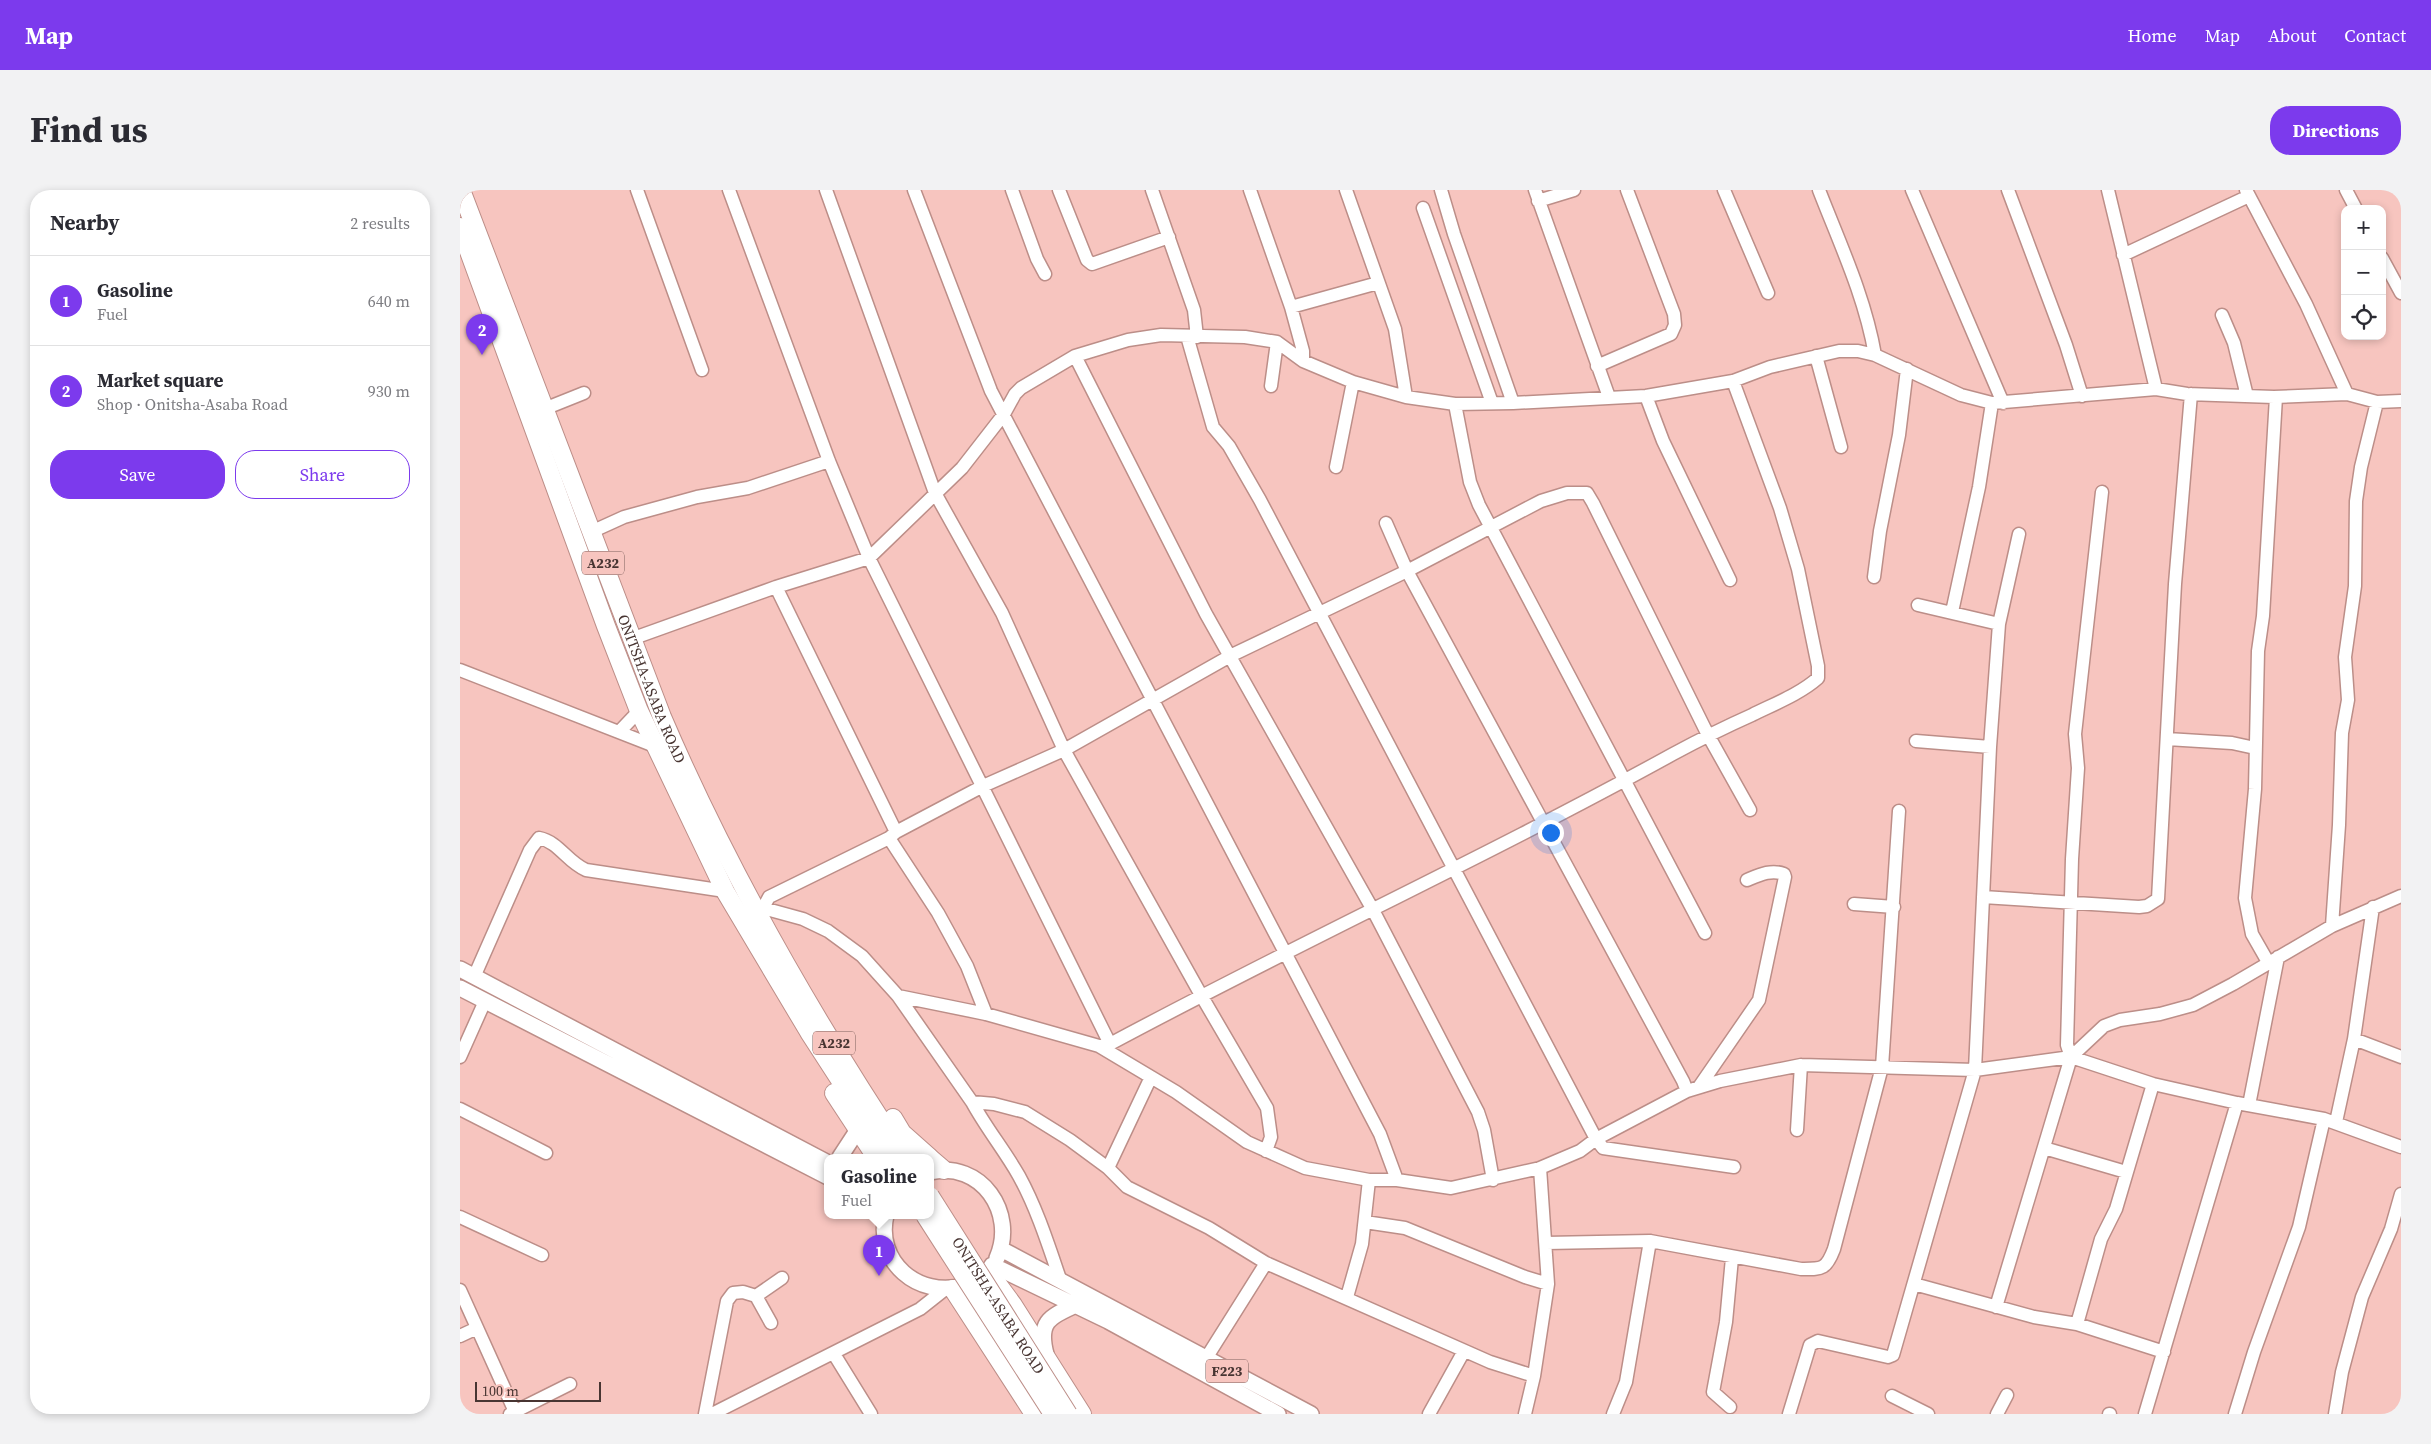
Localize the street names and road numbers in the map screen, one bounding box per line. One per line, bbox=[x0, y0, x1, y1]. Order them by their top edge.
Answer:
road number: A232 bbox=[582, 552, 624, 574]
street label: ONITSHA-ASABA ROAD bbox=[613, 611, 691, 766]
road number: A232 bbox=[813, 1031, 855, 1054]
street label: ONITSHA-ASABA ROAD bbox=[948, 1232, 1050, 1378]
road number: F223 bbox=[1206, 1360, 1248, 1382]

